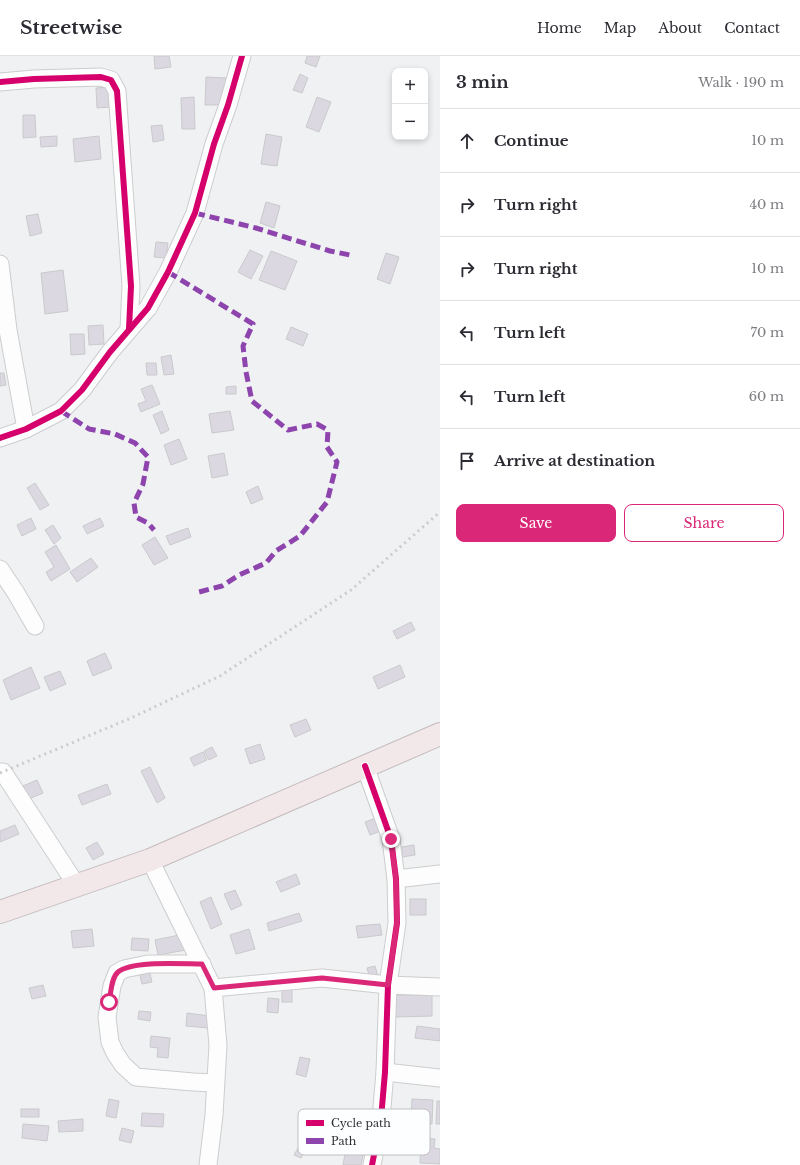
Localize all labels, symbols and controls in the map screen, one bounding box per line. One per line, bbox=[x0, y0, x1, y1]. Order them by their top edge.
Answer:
text: Streetwise bbox=[20, 16, 122, 39]
text: Home bbox=[537, 19, 582, 37]
text: Map bbox=[604, 19, 636, 37]
text: About bbox=[658, 19, 702, 37]
text: Contact bbox=[724, 19, 780, 37]
map controls bbox=[392, 68, 428, 140]
button: + bbox=[392, 68, 428, 104]
text: 3 min bbox=[456, 72, 509, 93]
text: Walk · 190 m bbox=[698, 74, 784, 91]
button: − bbox=[392, 104, 428, 140]
icon: ahead bbox=[456, 130, 478, 152]
text: Continue bbox=[494, 131, 569, 150]
text: 10 m bbox=[751, 132, 784, 149]
icon: right bbox=[456, 194, 478, 216]
text: Turn right bbox=[494, 195, 577, 214]
text: 40 m bbox=[749, 196, 784, 213]
icon: right bbox=[456, 258, 478, 280]
text: Turn right bbox=[494, 259, 577, 278]
text: 10 m bbox=[751, 260, 784, 277]
icon: left bbox=[456, 322, 478, 344]
text: Turn left bbox=[494, 323, 565, 342]
text: 70 m bbox=[751, 324, 784, 341]
icon: left bbox=[456, 386, 478, 408]
text: Turn left bbox=[494, 387, 565, 406]
text: 60 m bbox=[749, 388, 784, 405]
icon: arrive bbox=[456, 450, 478, 472]
text: Arrive at destination bbox=[494, 451, 655, 470]
button: Save bbox=[456, 504, 616, 542]
button: Share bbox=[624, 504, 784, 542]
route end bbox=[382, 830, 400, 848]
route start bbox=[100, 993, 118, 1011]
legend bbox=[298, 1109, 430, 1155]
text: Cycle path bbox=[331, 1116, 391, 1130]
text: Path bbox=[331, 1134, 357, 1148]

